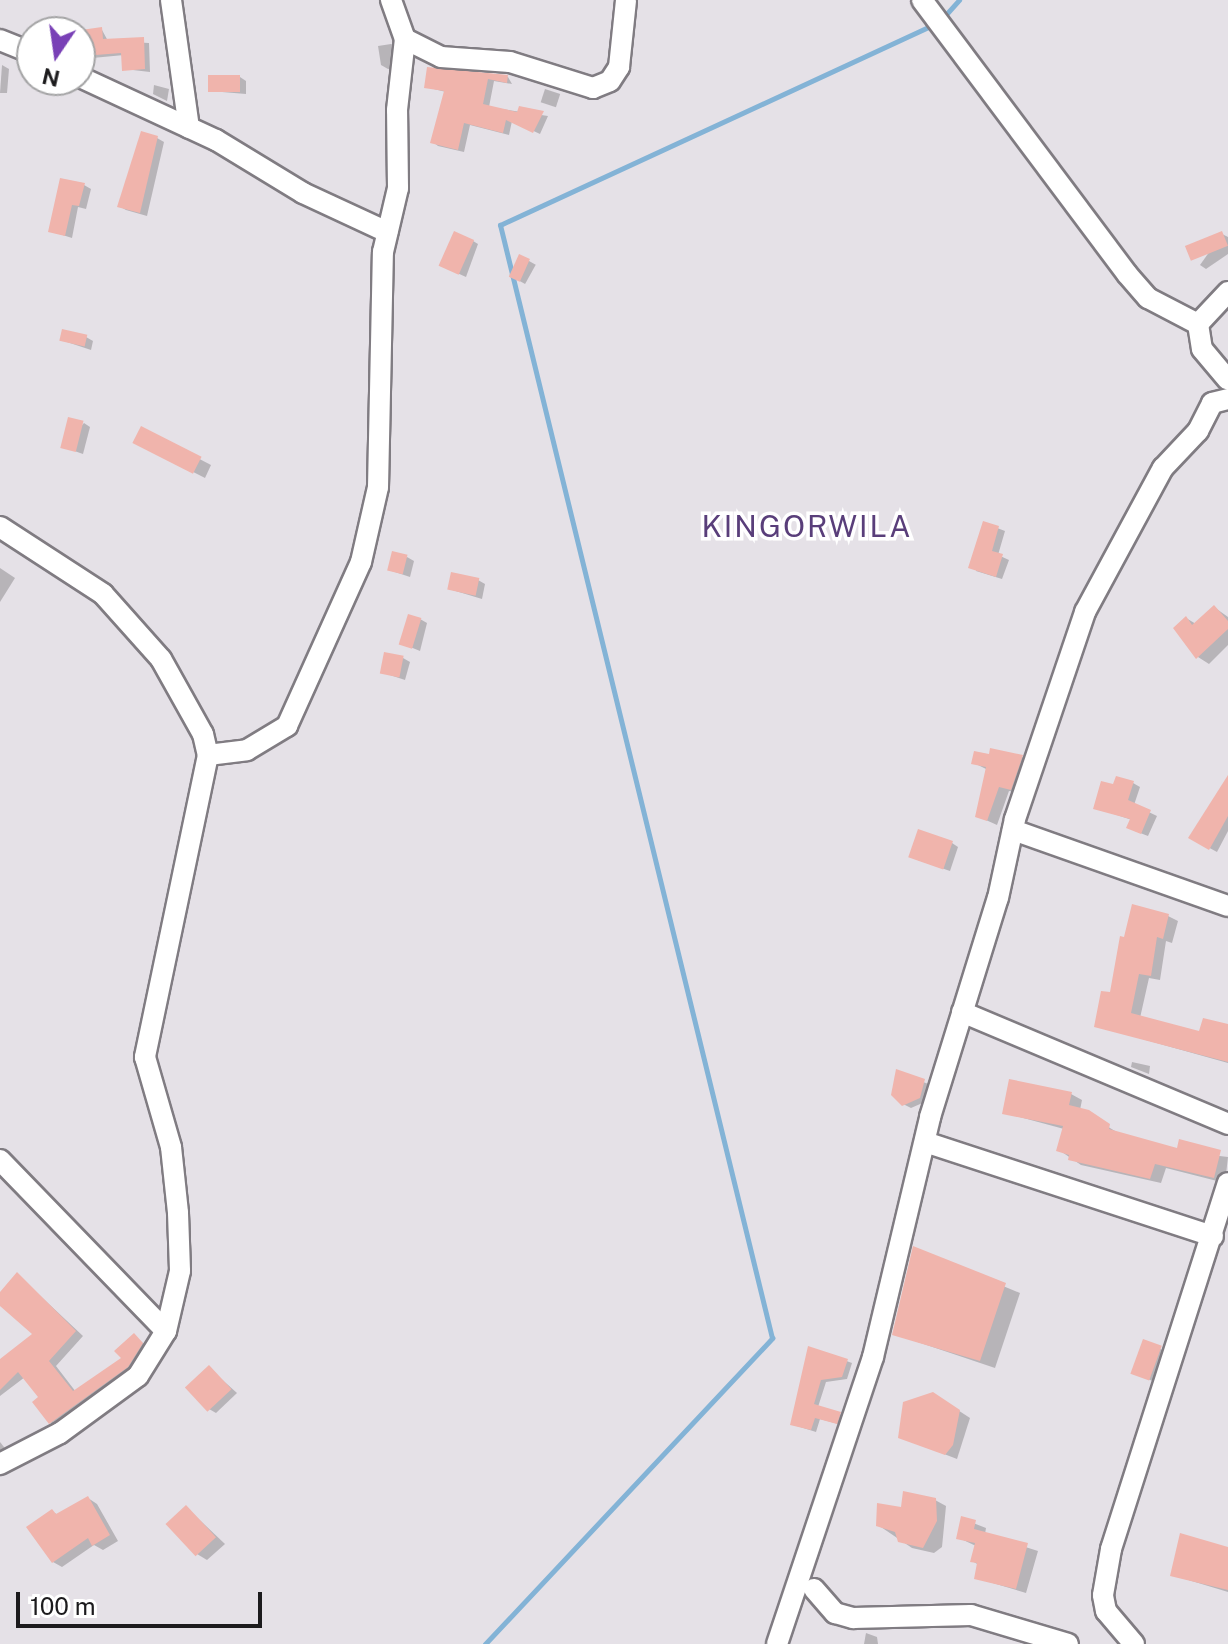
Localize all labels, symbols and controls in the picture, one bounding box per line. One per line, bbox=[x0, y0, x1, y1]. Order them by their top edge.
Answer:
north arrow bbox=[16, 16, 96, 96]
text: N bbox=[40, 63, 62, 92]
district label: KINGORWILA bbox=[701, 508, 913, 544]
scale bar bbox=[20, 1576, 266, 1626]
text: 100 m bbox=[30, 1592, 96, 1620]

